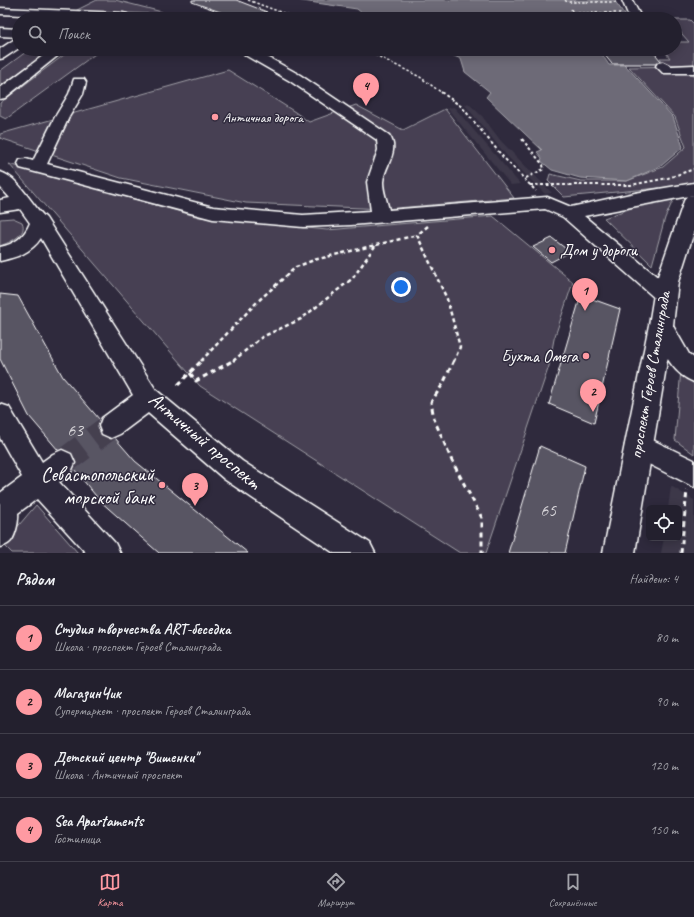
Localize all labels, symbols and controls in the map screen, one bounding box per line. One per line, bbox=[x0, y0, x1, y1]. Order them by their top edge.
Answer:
search box bbox=[12, 12, 682, 56]
icon: search bbox=[26, 23, 48, 45]
text: Поиск bbox=[58, 25, 90, 44]
pin: 4 bbox=[353, 73, 379, 106]
place label: Античная дорога bbox=[223, 109, 304, 126]
marker: Античная дорога bbox=[210, 112, 220, 122]
place label: Дом у дороги bbox=[560, 240, 639, 261]
marker: Дом у дороги bbox=[547, 245, 557, 255]
your location bbox=[391, 277, 411, 297]
pin: 1 bbox=[572, 278, 598, 311]
street label: проспект Героев Сталинграда bbox=[625, 288, 675, 460]
place label: Бухта Омега bbox=[501, 346, 580, 367]
marker: Бухта Омега bbox=[581, 351, 591, 361]
pin: 2 bbox=[580, 379, 606, 412]
street label: Античный проспект bbox=[144, 387, 267, 496]
house number: 63 bbox=[67, 419, 85, 441]
place label: Севастопольский морской банк bbox=[41, 462, 156, 510]
pin: 3 bbox=[182, 473, 208, 506]
marker: Севастопольский морской банк bbox=[157, 480, 167, 490]
house number: 65 bbox=[540, 499, 557, 521]
map controls bbox=[646, 505, 682, 541]
button: locate bbox=[646, 505, 682, 541]
text: Рядом bbox=[16, 569, 54, 590]
text: Найдено: 4 bbox=[630, 571, 678, 587]
text: Студия творчества ART-беседка bbox=[54, 620, 231, 639]
text: 1 bbox=[26, 630, 32, 646]
text: 80 m bbox=[656, 630, 678, 646]
text: Школа · проспект Героев Сталинграда bbox=[54, 639, 221, 655]
text: МагазинЧик bbox=[54, 684, 121, 703]
text: 2 bbox=[26, 694, 32, 710]
text: 90 m bbox=[656, 694, 678, 710]
text: Супермаркет · проспект Героев Сталинграда bbox=[54, 703, 250, 719]
text: Детский центр "Вишенки" bbox=[54, 748, 198, 767]
text: 3 bbox=[26, 758, 32, 774]
text: 120 m bbox=[650, 758, 678, 774]
text: Школа · Античный проспект bbox=[54, 767, 182, 783]
text: Sea Apartaments bbox=[54, 812, 143, 831]
text: 4 bbox=[26, 822, 32, 838]
text: 150 m bbox=[650, 822, 678, 838]
text: Гостиница bbox=[54, 831, 100, 847]
tab: Карта bbox=[97, 871, 123, 909]
tab: Маршрут bbox=[318, 871, 354, 909]
tab: Сохранённые bbox=[549, 871, 597, 909]

